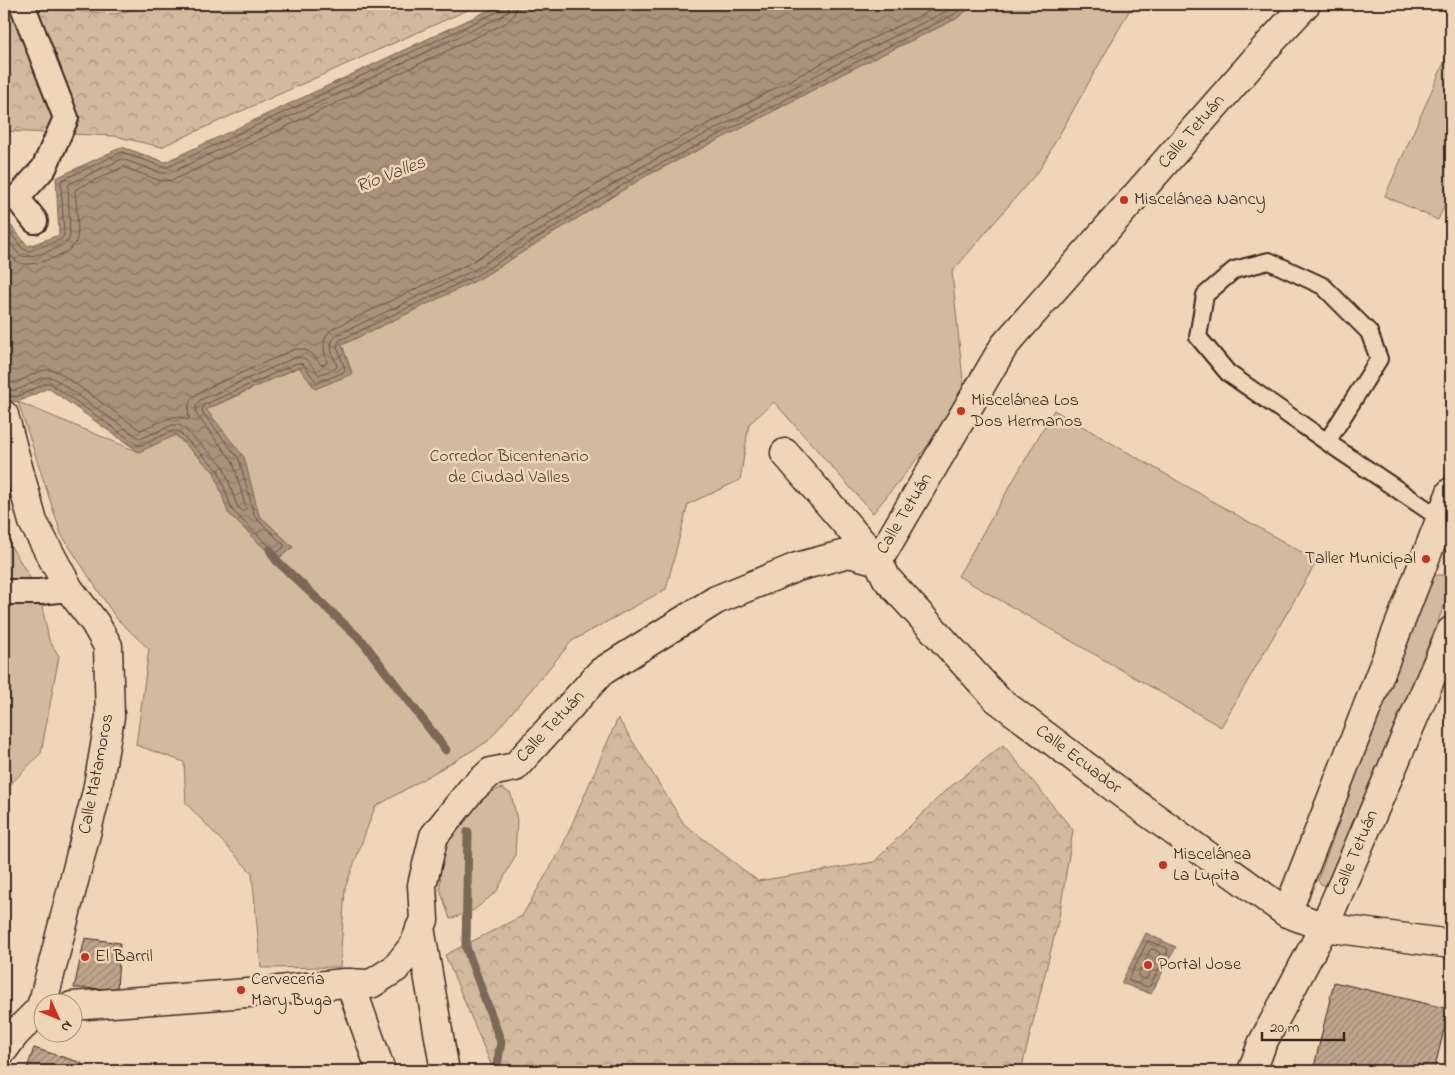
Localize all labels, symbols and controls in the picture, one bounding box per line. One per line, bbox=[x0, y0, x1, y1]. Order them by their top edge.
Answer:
street label: Calle Tetuán bbox=[1152, 89, 1232, 175]
water label: Río Valles bbox=[352, 149, 430, 201]
place label: Miscelánea Nancy bbox=[1134, 187, 1265, 213]
marker: Miscelánea Nancy bbox=[1118, 194, 1130, 206]
place label: Miscelánea Los Dos Hermanos bbox=[970, 388, 1082, 435]
marker: Miscelánea Los Dos Hermanos bbox=[955, 405, 967, 417]
park label: Corredor Bicentenario de Ciudad Valles bbox=[429, 444, 589, 491]
street label: Calle Tetuán bbox=[870, 468, 940, 560]
place label: Taller Municipal bbox=[1305, 546, 1416, 572]
marker: Taller Municipal bbox=[1420, 553, 1432, 565]
street label: Calle Tetuán bbox=[511, 685, 592, 769]
street label: Calle Matamoros bbox=[73, 712, 121, 836]
street label: Calle Ecuador bbox=[1029, 719, 1127, 801]
street label: Calle Tetuán bbox=[1326, 806, 1386, 900]
place label: Miscelánea La Lupita bbox=[1173, 842, 1251, 889]
marker: Miscelánea La Lupita bbox=[1157, 859, 1169, 871]
place label: El Barril bbox=[95, 944, 153, 970]
marker: El Barril bbox=[79, 951, 91, 963]
place label: Portal Jose bbox=[1158, 952, 1242, 978]
marker: Portal Jose bbox=[1142, 959, 1154, 971]
place label: Cervecería Mary Buga bbox=[251, 967, 332, 1015]
marker: Cervecería Mary Buga bbox=[235, 984, 247, 996]
north arrow bbox=[32, 992, 82, 1042]
scale bar bbox=[1262, 1010, 1345, 1042]
text: N bbox=[55, 1015, 77, 1037]
text: 20 m bbox=[1270, 1017, 1300, 1039]

